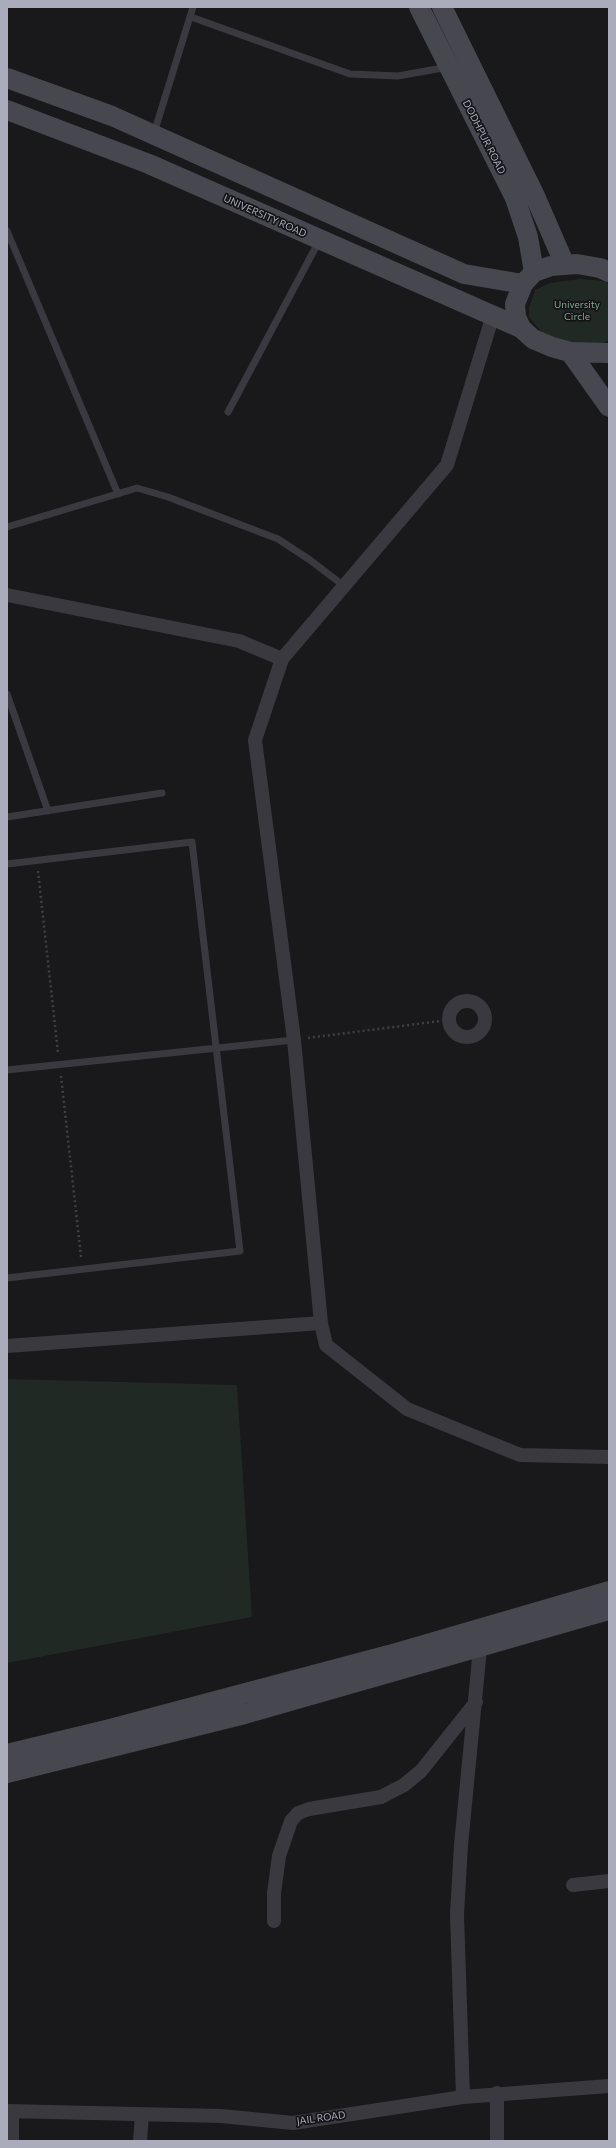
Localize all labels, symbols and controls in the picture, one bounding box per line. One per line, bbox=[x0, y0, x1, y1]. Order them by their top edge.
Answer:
street label: DODHPUR ROAD bbox=[460, 98, 508, 176]
street label: UNIVERSITY ROAD bbox=[222, 192, 308, 240]
park label: University Circle bbox=[554, 299, 600, 322]
street label: JAIL ROAD bbox=[296, 2109, 346, 2127]

